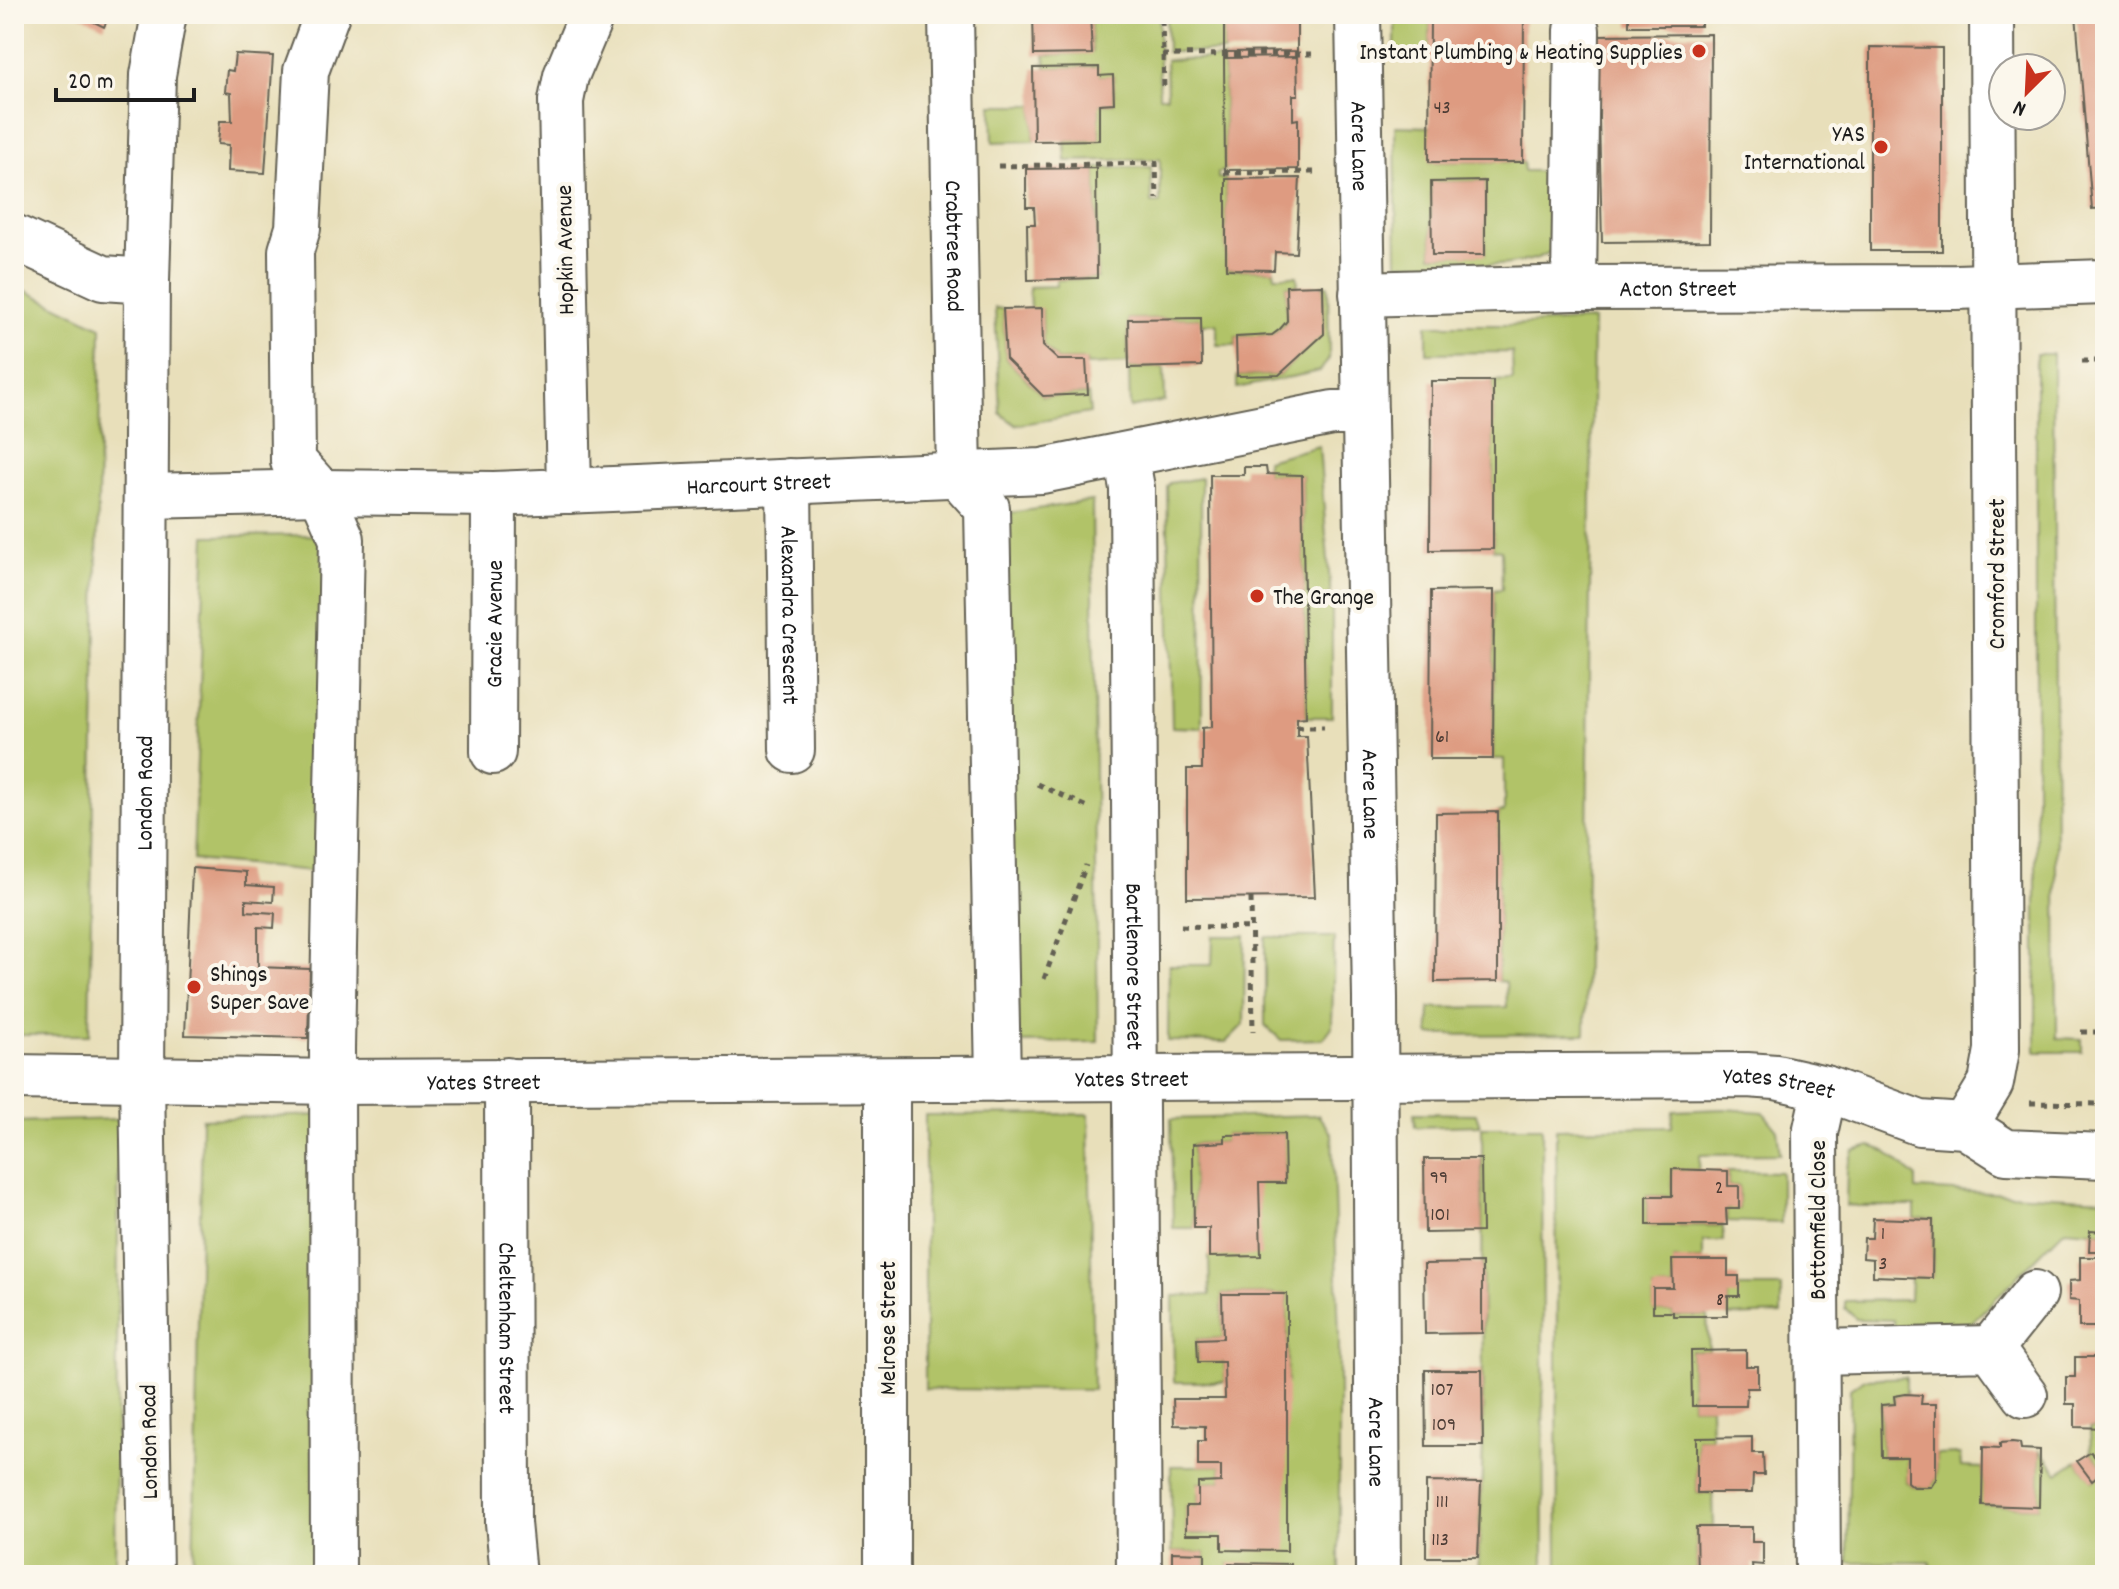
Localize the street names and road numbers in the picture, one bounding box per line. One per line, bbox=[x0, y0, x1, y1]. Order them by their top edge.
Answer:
street label: Acre Lane bbox=[1340, 101, 1375, 192]
street label: Crabtree Road bbox=[934, 180, 970, 312]
street label: Hopkin Avenue bbox=[549, 184, 585, 315]
street label: Acton Street bbox=[1619, 274, 1737, 308]
street label: Harcourt Street bbox=[686, 466, 832, 506]
street label: Cromford Street bbox=[1982, 498, 2016, 650]
street label: Alexandra Crescent bbox=[769, 525, 805, 705]
street label: Gracie Avenue bbox=[479, 560, 514, 688]
street label: London Road bbox=[129, 735, 164, 851]
street label: Acre Lane bbox=[1351, 748, 1386, 839]
street label: Bartlemore Street bbox=[1115, 883, 1150, 1050]
street label: Yates Street bbox=[1723, 1061, 1840, 1110]
street label: Yates Street bbox=[1075, 1064, 1189, 1098]
street label: Yates Street bbox=[427, 1067, 541, 1102]
street label: Bottomfield Close bbox=[1803, 1140, 1837, 1300]
street label: Cheltenham Street bbox=[487, 1242, 522, 1414]
street label: Melrose Street bbox=[873, 1261, 907, 1395]
street label: London Road bbox=[133, 1384, 169, 1500]
street label: Acre Lane bbox=[1357, 1397, 1392, 1487]

